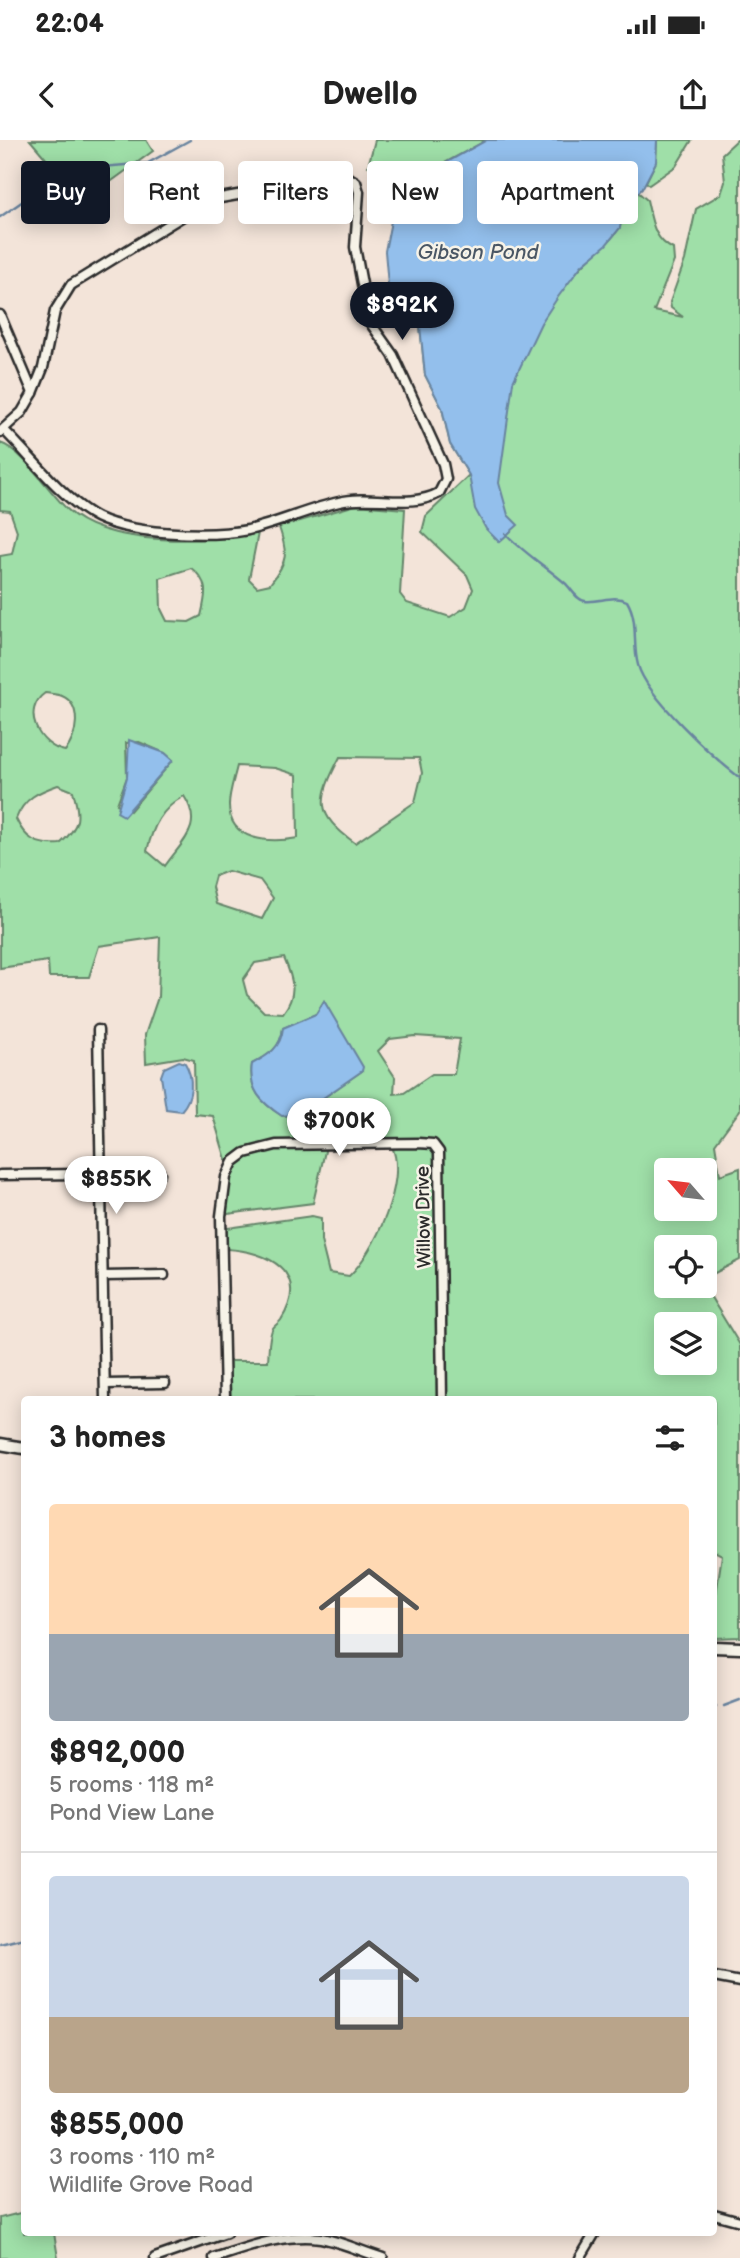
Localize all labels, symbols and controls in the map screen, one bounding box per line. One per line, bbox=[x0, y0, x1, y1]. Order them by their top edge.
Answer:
text: 22:04 bbox=[35, 9, 104, 40]
text: Dwello bbox=[322, 75, 418, 114]
icon: back bbox=[28, 76, 66, 114]
icon: share bbox=[674, 76, 712, 114]
chip: Buy bbox=[21, 161, 110, 224]
chip: Rent bbox=[124, 161, 224, 224]
chip: Filters bbox=[238, 161, 353, 224]
chip: New bbox=[367, 161, 463, 224]
chip: Apartment bbox=[477, 161, 638, 224]
water label: Gibson Pond bbox=[417, 240, 540, 265]
pin: $892K bbox=[353, 282, 451, 342]
text: $892K bbox=[366, 291, 438, 319]
pin: $700K bbox=[290, 1098, 388, 1158]
text: $700K bbox=[303, 1107, 375, 1135]
pin: $855K bbox=[67, 1156, 165, 1216]
north arrow bbox=[654, 1158, 718, 1222]
map controls bbox=[654, 1158, 717, 1375]
text: $855K bbox=[80, 1165, 152, 1193]
street label: Willow Drive bbox=[412, 1166, 436, 1268]
button: locate bbox=[654, 1235, 717, 1298]
button: layers bbox=[654, 1312, 717, 1375]
icon: filters bbox=[651, 1419, 689, 1457]
text: 3 homes bbox=[49, 1420, 166, 1456]
icon: home bbox=[306, 1550, 432, 1676]
text: $892,000 bbox=[49, 1735, 185, 1771]
text: 5 rooms · 118 m² bbox=[49, 1771, 214, 1799]
text: Pond View Lane bbox=[49, 1799, 214, 1827]
icon: home bbox=[306, 1922, 432, 2048]
text: $855,000 bbox=[49, 2107, 184, 2143]
text: 3 rooms · 110 m² bbox=[49, 2143, 215, 2171]
text: Wildlife Grove Road bbox=[49, 2171, 253, 2199]

